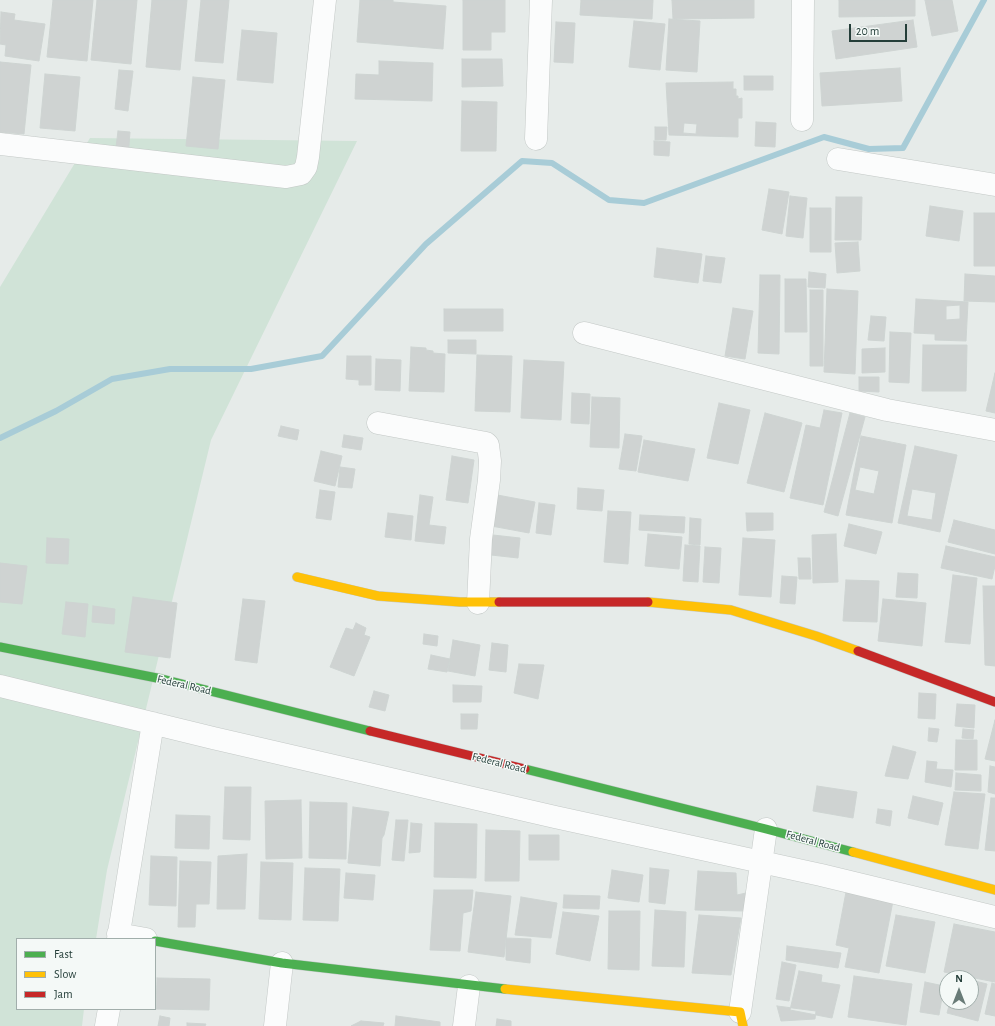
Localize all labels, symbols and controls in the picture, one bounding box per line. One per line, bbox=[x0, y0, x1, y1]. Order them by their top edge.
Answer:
scale bar bbox=[851, 16, 909, 42]
text: 20 m bbox=[856, 25, 879, 37]
street label: Federal Road bbox=[156, 672, 212, 698]
street label: Federal Road bbox=[471, 750, 527, 776]
street label: Federal Road bbox=[785, 827, 841, 855]
legend bbox=[16, 938, 156, 1010]
text: Fast bbox=[54, 948, 73, 960]
text: Slow bbox=[54, 968, 76, 980]
north arrow bbox=[939, 970, 979, 1010]
text: N bbox=[955, 973, 963, 984]
text: Jam bbox=[54, 988, 73, 1000]

